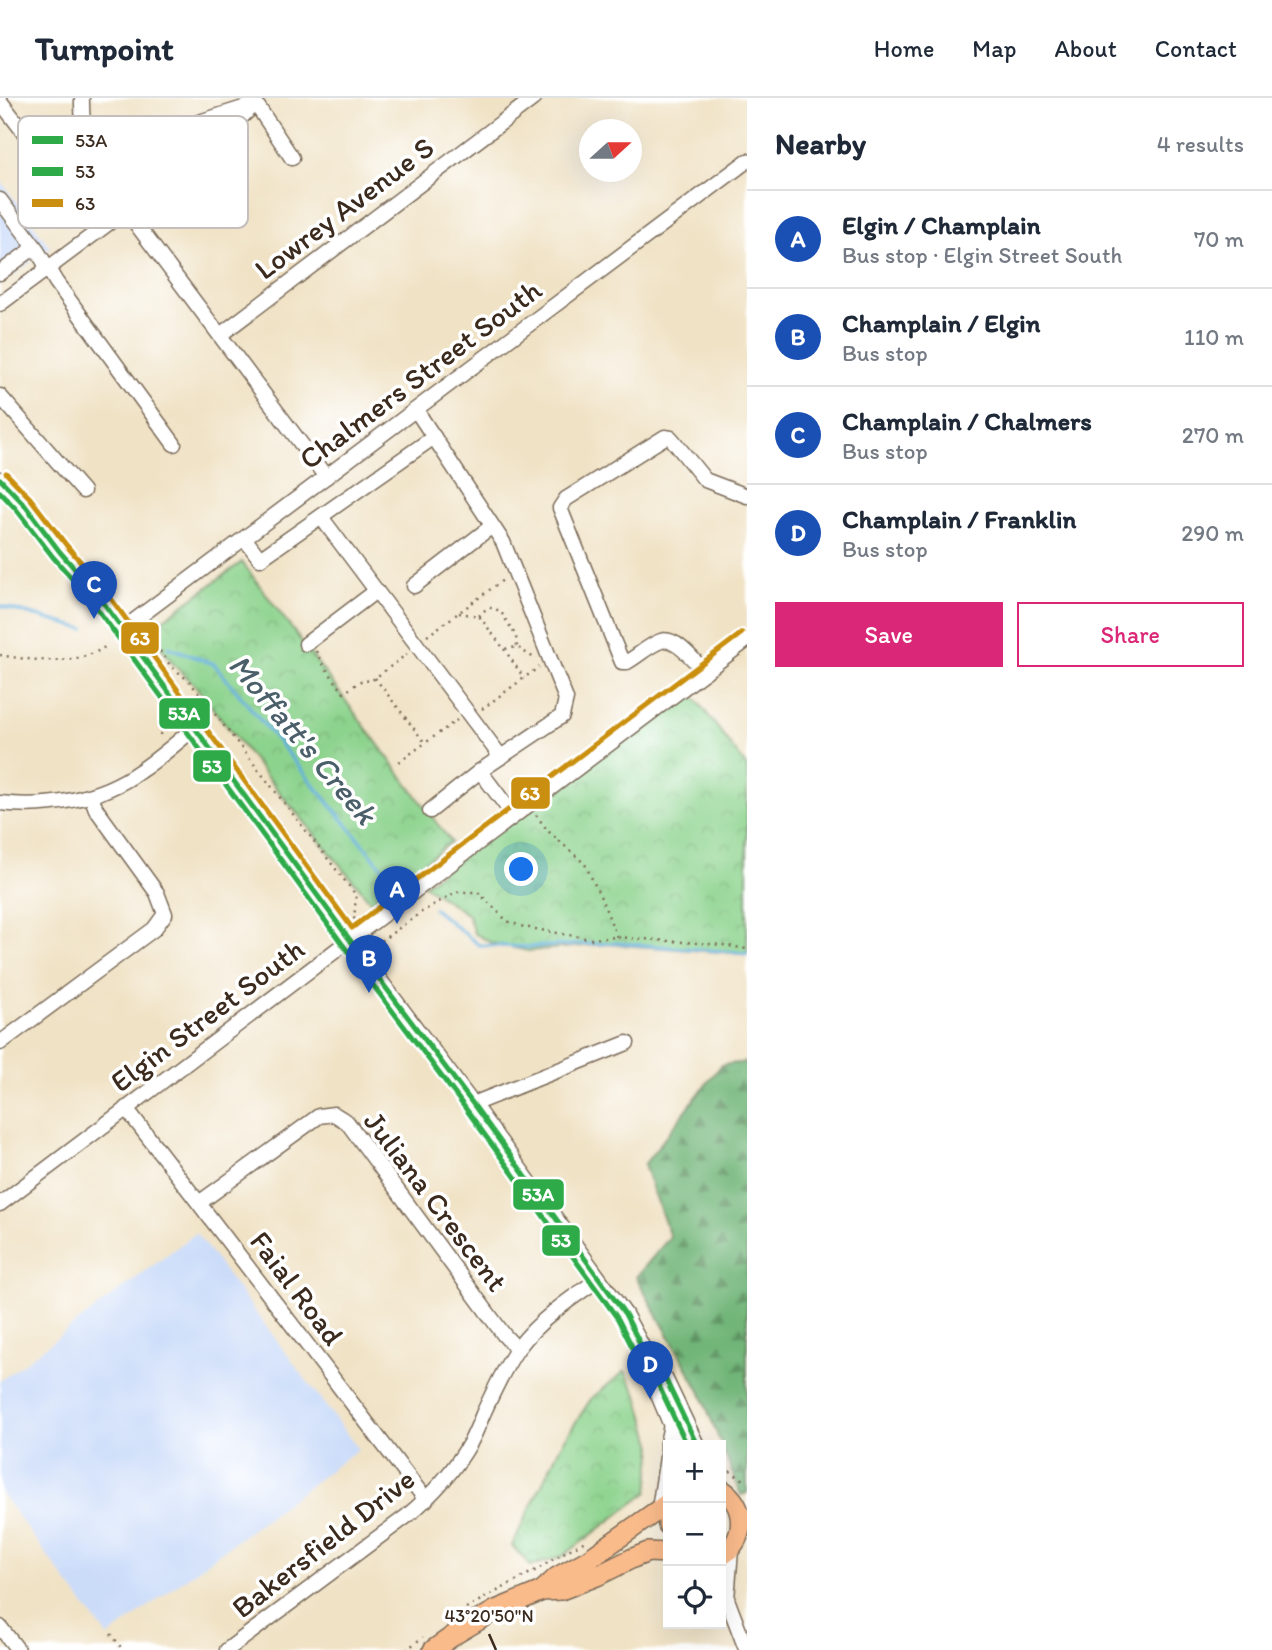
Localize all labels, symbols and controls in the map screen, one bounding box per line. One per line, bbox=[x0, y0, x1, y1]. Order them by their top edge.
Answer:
text: Turnpoint bbox=[35, 29, 174, 68]
text: Home bbox=[874, 34, 934, 63]
text: Map bbox=[972, 34, 1016, 63]
text: About bbox=[1054, 34, 1117, 63]
text: Contact bbox=[1155, 34, 1237, 63]
legend bbox=[18, 116, 248, 228]
north arrow bbox=[579, 119, 642, 182]
text: Nearby bbox=[775, 125, 866, 162]
text: 53A bbox=[75, 129, 108, 152]
street label: Lowrey Avenue S bbox=[247, 129, 441, 287]
text: 4 results bbox=[1157, 130, 1244, 158]
text: 53 bbox=[75, 160, 95, 183]
text: 63 bbox=[75, 192, 95, 215]
text: Elgin / Champlain bbox=[842, 209, 1041, 241]
text: A bbox=[791, 225, 805, 253]
text: 70 m bbox=[1194, 225, 1244, 253]
text: Bus stop · Elgin Street South bbox=[842, 241, 1122, 269]
street label: Chalmers Street South bbox=[292, 271, 548, 477]
text: Champlain / Elgin bbox=[842, 307, 1041, 339]
text: B bbox=[791, 323, 805, 351]
text: 110 m bbox=[1184, 323, 1244, 351]
text: Bus stop bbox=[842, 339, 928, 367]
text: Champlain / Chalmers bbox=[842, 405, 1092, 437]
text: C bbox=[791, 421, 805, 449]
text: 270 m bbox=[1182, 421, 1244, 449]
text: Bus stop bbox=[842, 437, 928, 465]
text: Champlain / Franklin bbox=[842, 503, 1076, 535]
text: D bbox=[790, 519, 806, 547]
text: 290 m bbox=[1181, 519, 1244, 547]
text: Bus stop bbox=[842, 535, 928, 563]
pin: C bbox=[71, 561, 117, 619]
button: Save bbox=[775, 602, 1003, 667]
button: Share bbox=[1017, 602, 1244, 667]
line badge: 63 bbox=[120, 621, 160, 655]
text: 63 bbox=[130, 627, 150, 650]
water label: Moffatt's Creek bbox=[221, 646, 386, 833]
line badge: 53A bbox=[158, 697, 211, 730]
text: 53A bbox=[168, 702, 201, 725]
line badge: 53 bbox=[192, 749, 232, 783]
text: 53 bbox=[202, 755, 222, 778]
line badge: 63 bbox=[510, 776, 551, 810]
text: 63 bbox=[520, 782, 540, 805]
your location bbox=[504, 852, 538, 886]
pin: A bbox=[374, 866, 420, 924]
street label: Elgin Street South bbox=[103, 930, 311, 1100]
pin: B bbox=[346, 935, 392, 993]
street label: Juliana Crescent bbox=[356, 1103, 516, 1299]
line badge: 53A bbox=[512, 1178, 565, 1211]
text: 53A bbox=[522, 1183, 555, 1206]
street label: Faial Road bbox=[242, 1224, 352, 1352]
line badge: 53 bbox=[541, 1224, 581, 1257]
text: 53 bbox=[551, 1229, 571, 1252]
pin: D bbox=[627, 1341, 673, 1399]
map controls bbox=[663, 1440, 726, 1629]
button: + bbox=[663, 1440, 726, 1503]
street label: Bakersfield Drive bbox=[224, 1460, 422, 1626]
button: − bbox=[663, 1503, 726, 1566]
button: locate bbox=[663, 1566, 726, 1629]
text: 43°20'50"N bbox=[444, 1605, 534, 1627]

